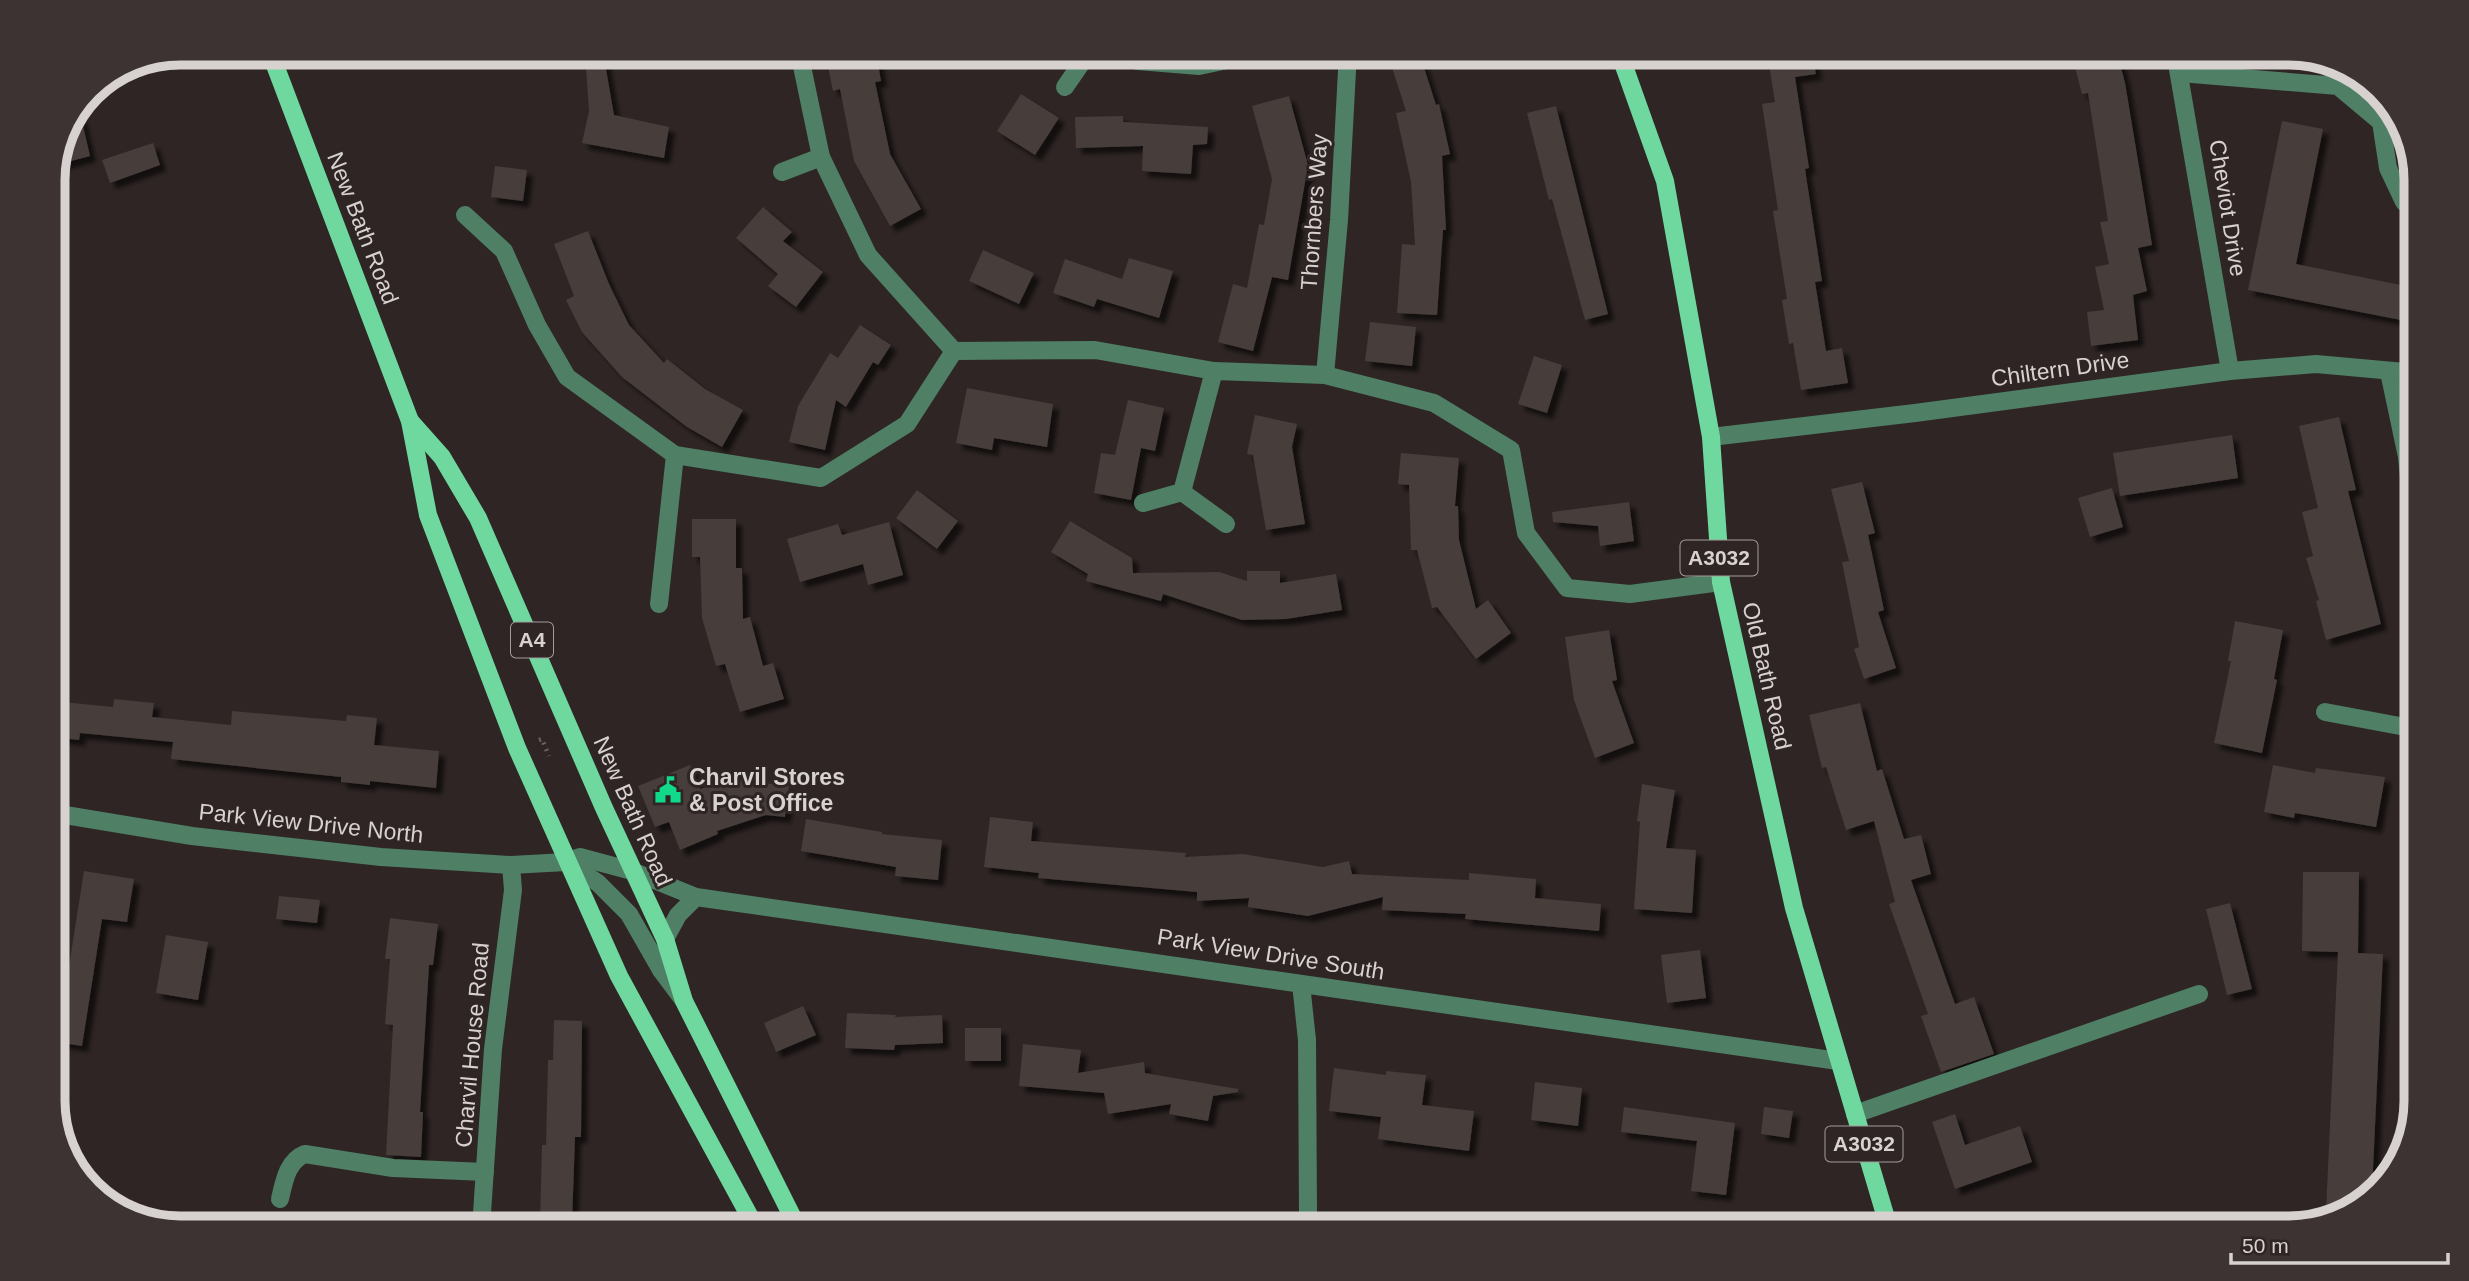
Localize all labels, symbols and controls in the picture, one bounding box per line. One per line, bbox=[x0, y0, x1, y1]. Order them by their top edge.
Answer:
street label: Thornbers Way bbox=[1296, 133, 1332, 291]
street label: Cheviot Drive bbox=[2204, 138, 2252, 278]
street label: New Bath Road bbox=[322, 148, 404, 308]
street label: Chiltern Drive bbox=[1989, 346, 2131, 392]
road number: A3032 bbox=[1680, 540, 1758, 576]
street label: Old Bath Road bbox=[1737, 600, 1797, 752]
road number: A4 bbox=[511, 622, 553, 658]
street label: New Bath Road bbox=[588, 732, 678, 890]
place label: Charvil Stores & Post Office bbox=[689, 764, 845, 816]
public building icon: Charvil Stores & Post Office bbox=[653, 775, 683, 805]
street label: Park View Drive North bbox=[197, 798, 425, 848]
street label: Park View Drive South bbox=[1156, 923, 1386, 985]
street label: Charvil House Road bbox=[450, 941, 494, 1149]
road number: A3032 bbox=[1826, 1126, 1902, 1162]
scale bar bbox=[2231, 1222, 2448, 1266]
text: 50 m bbox=[2242, 1234, 2289, 1257]

